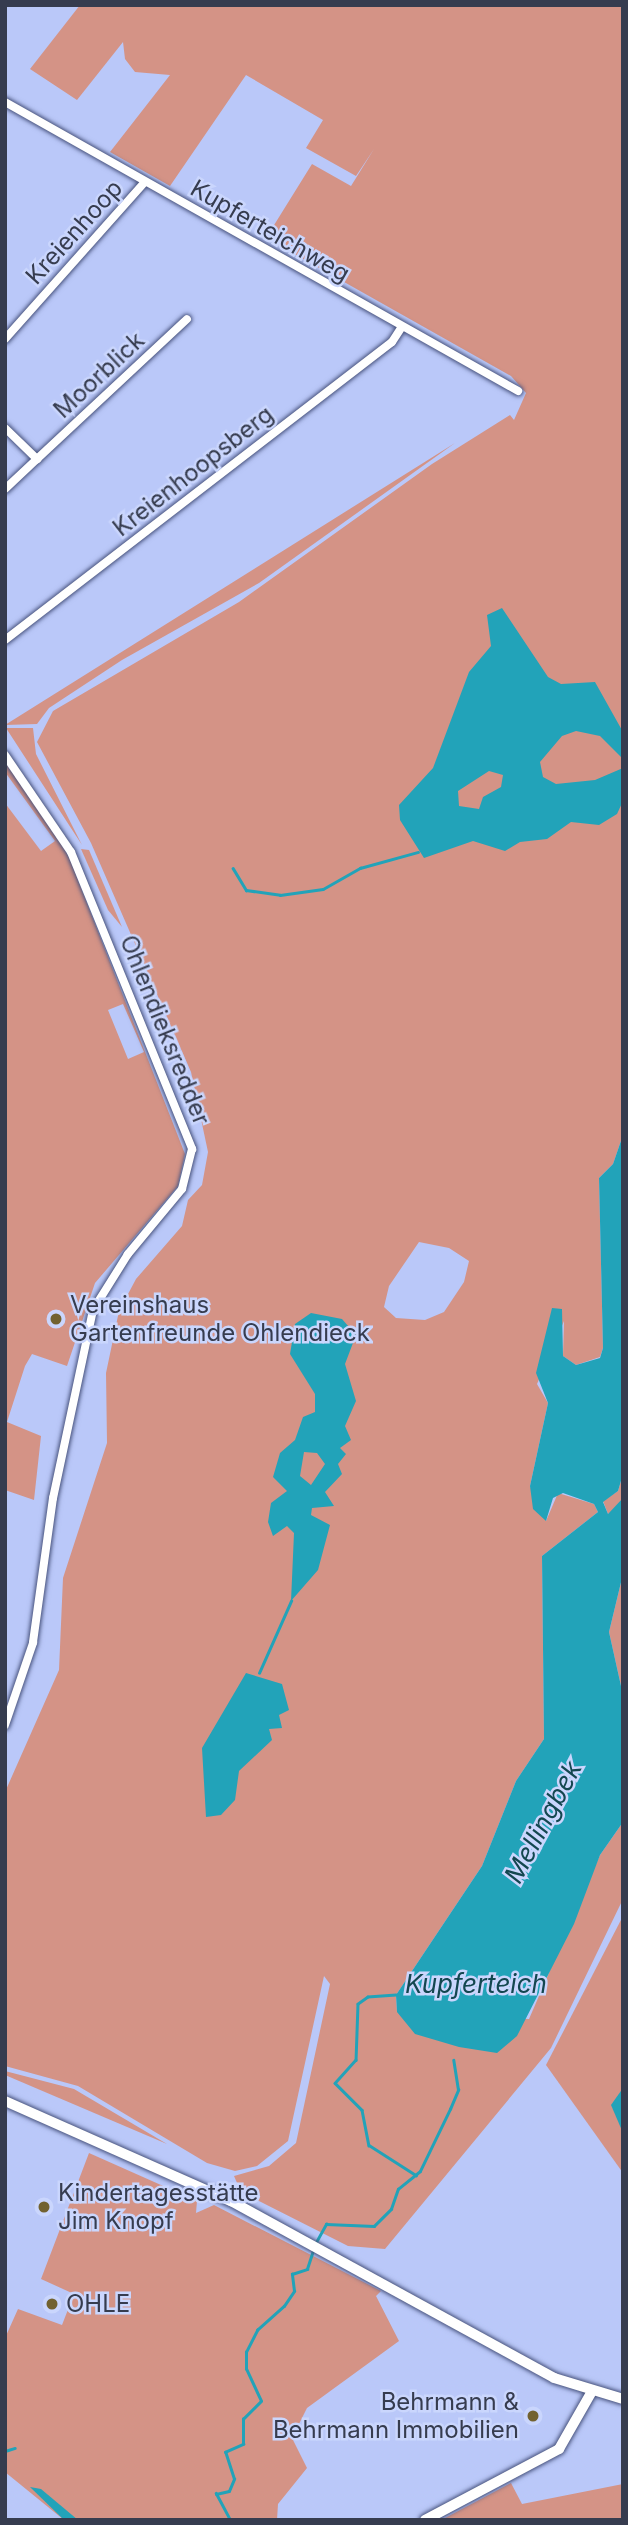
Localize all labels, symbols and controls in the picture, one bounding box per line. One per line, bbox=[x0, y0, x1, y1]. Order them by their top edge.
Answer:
street label: Kreienhoop bbox=[20, 174, 128, 290]
street label: Kupferteichweg bbox=[185, 174, 355, 288]
street label: Moorblick bbox=[48, 326, 150, 424]
street label: Kreienhoopsberg bbox=[107, 400, 279, 542]
street label: Ohlendieksredder bbox=[114, 931, 216, 1129]
place label: Vereinshaus Gartenfreunde Ohlendieck bbox=[70, 1291, 370, 1347]
marker: Vereinshaus Gartenfreunde Ohlendieck bbox=[48, 1311, 64, 1327]
water label: Mellingbek bbox=[498, 1756, 588, 1888]
water label: Kupferteich bbox=[405, 1968, 547, 2000]
place label: Kindertagesstätte Jim Knopf bbox=[58, 2179, 258, 2235]
marker: Kindertagesstätte Jim Knopf bbox=[36, 2199, 52, 2215]
place label: OHLE bbox=[66, 2290, 130, 2318]
marker: OHLE bbox=[44, 2296, 60, 2312]
place label: Behrmann & Behrmann Immobilien bbox=[273, 2388, 519, 2444]
marker: Behrmann & Behrmann Immobilien bbox=[525, 2408, 541, 2424]

